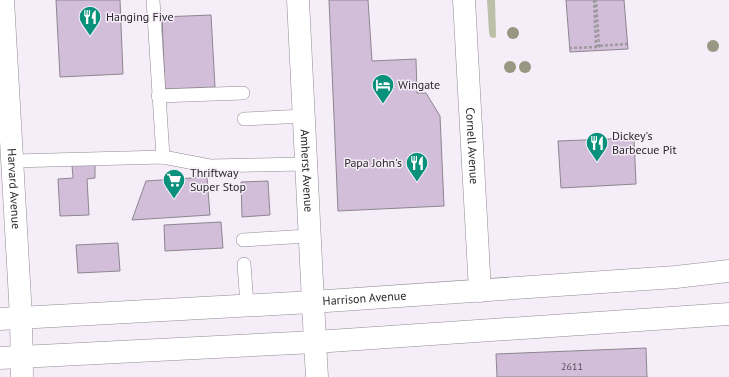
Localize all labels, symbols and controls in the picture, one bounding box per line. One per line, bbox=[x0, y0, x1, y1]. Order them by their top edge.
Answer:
restaurant icon: Hanging Five bbox=[77, 4, 103, 37]
place label: Hanging Five bbox=[106, 9, 174, 24]
hotel icon: Wingate bbox=[370, 72, 396, 105]
place label: Wingate bbox=[398, 77, 440, 92]
street label: Cornell Avenue bbox=[463, 107, 482, 185]
place label: Dickey's Barbecue Pit bbox=[612, 128, 677, 157]
street label: Amherst Avenue bbox=[297, 129, 317, 213]
restaurant icon: Dickey's Barbecue Pit bbox=[584, 130, 610, 163]
street label: Harvard Avenue bbox=[4, 148, 24, 229]
restaurant icon: Papa John's bbox=[404, 150, 430, 183]
place label: Papa John's bbox=[344, 155, 402, 170]
place label: Thriftway Super Stop bbox=[190, 165, 246, 194]
supermarket icon: Thriftway Super Stop bbox=[161, 167, 187, 200]
street label: Harrison Avenue bbox=[322, 288, 407, 308]
house number: 2611 bbox=[561, 360, 583, 373]

